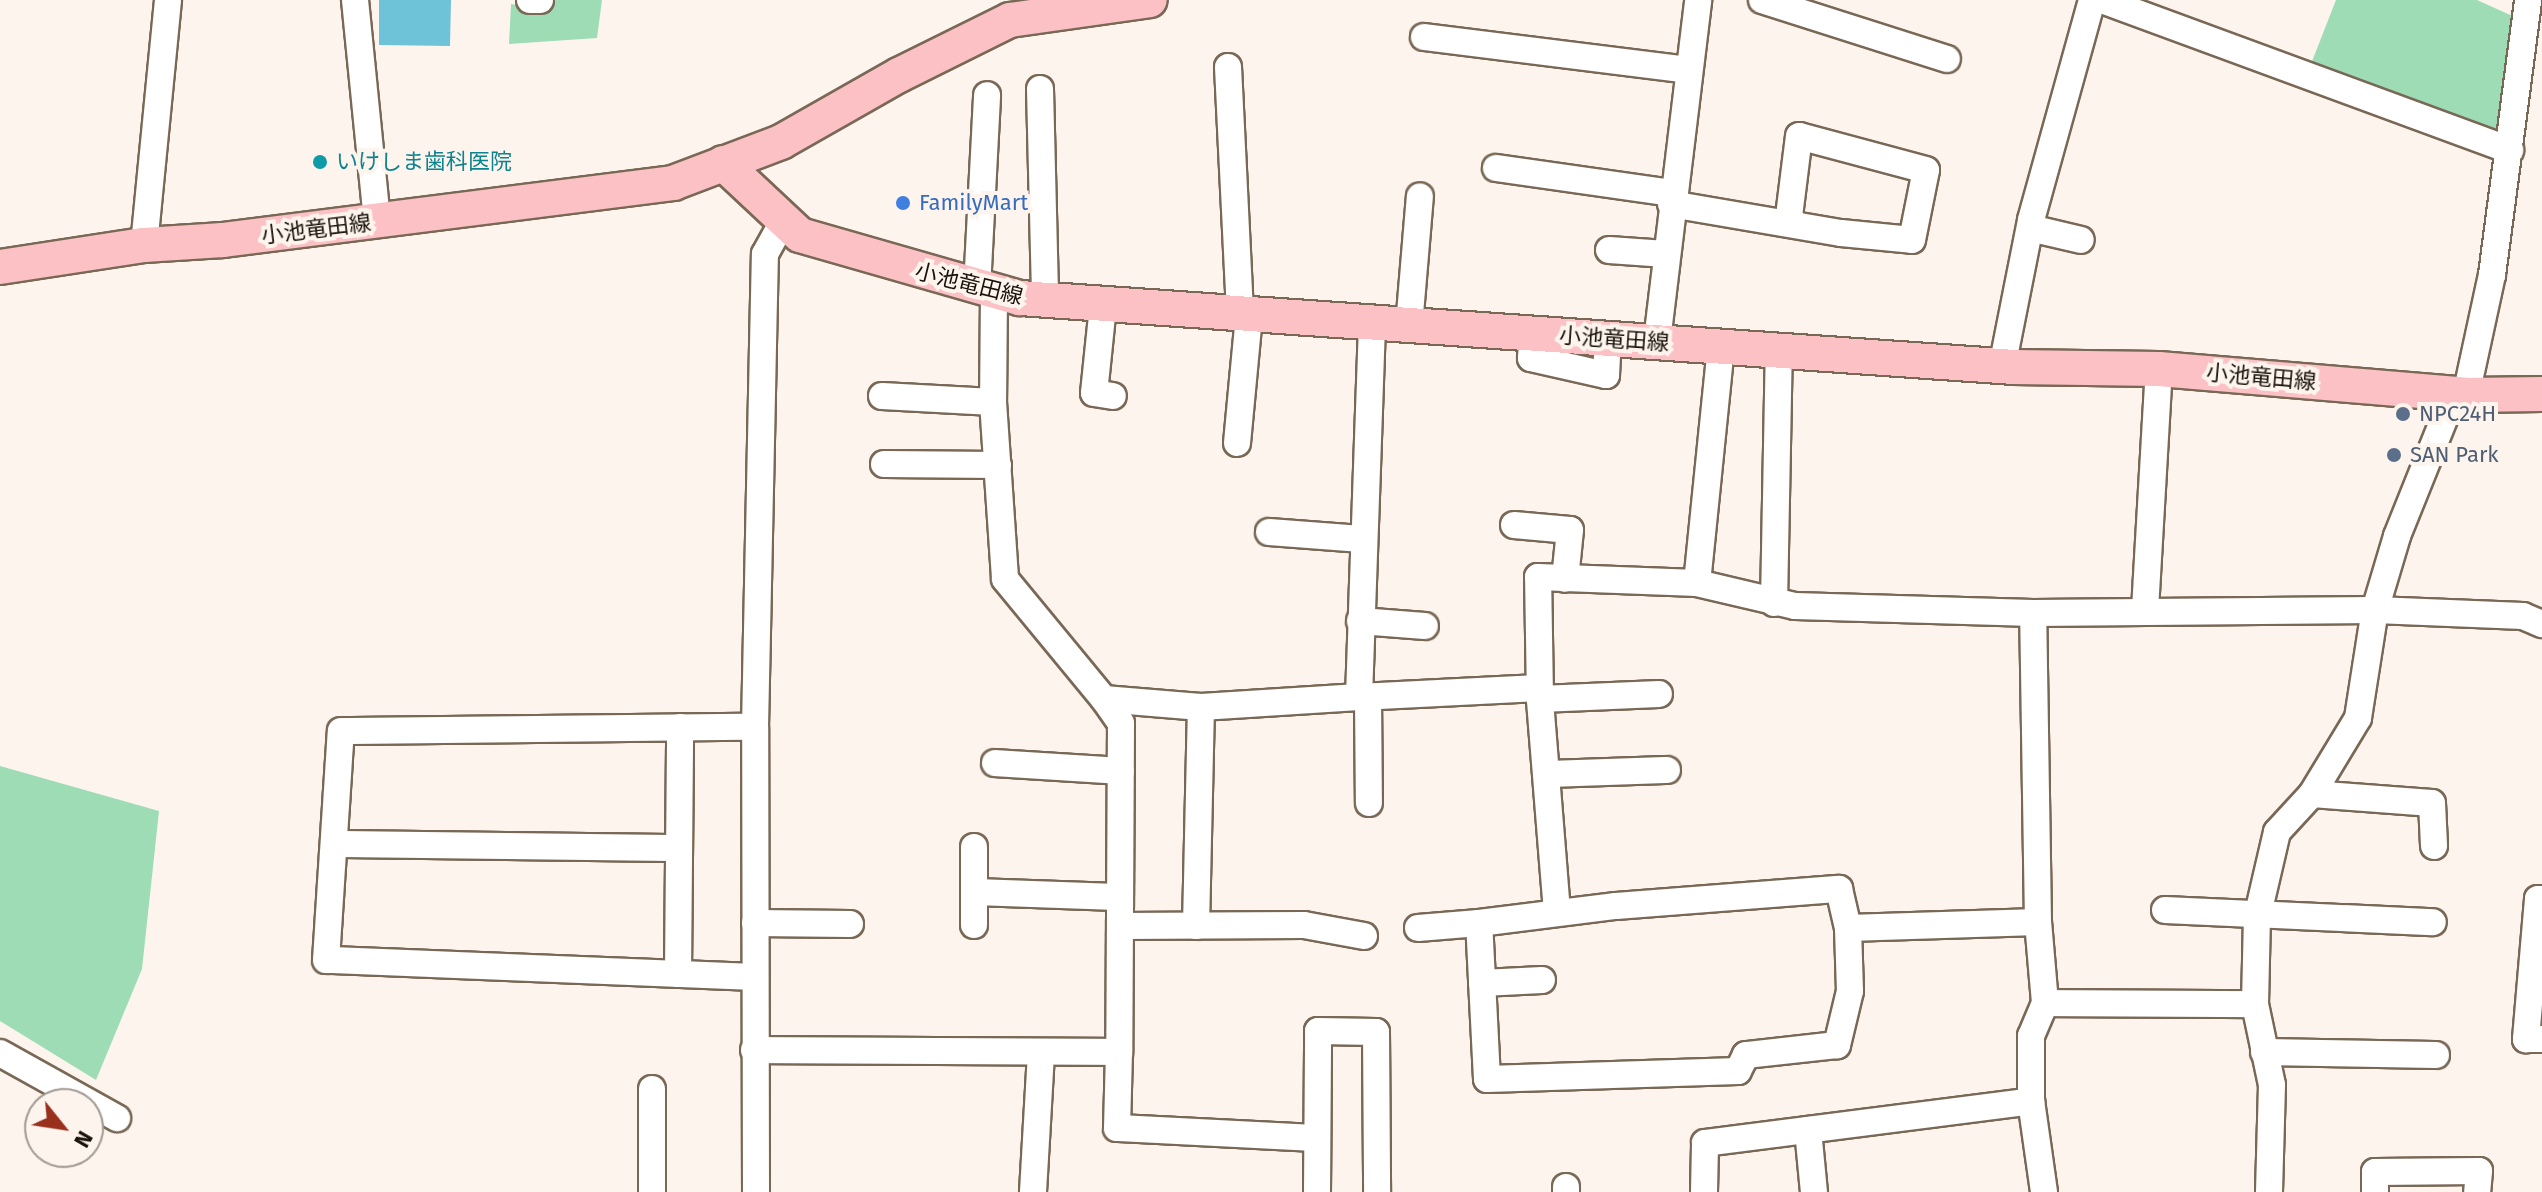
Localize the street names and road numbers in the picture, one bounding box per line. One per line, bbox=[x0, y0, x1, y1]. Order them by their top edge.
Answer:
street label: 小池竜田線 bbox=[260, 209, 372, 249]
street label: 小池竜田線 bbox=[912, 258, 1026, 310]
street label: 小池竜田線 bbox=[1558, 322, 1670, 356]
street label: 小池竜田線 bbox=[2205, 359, 2317, 395]

